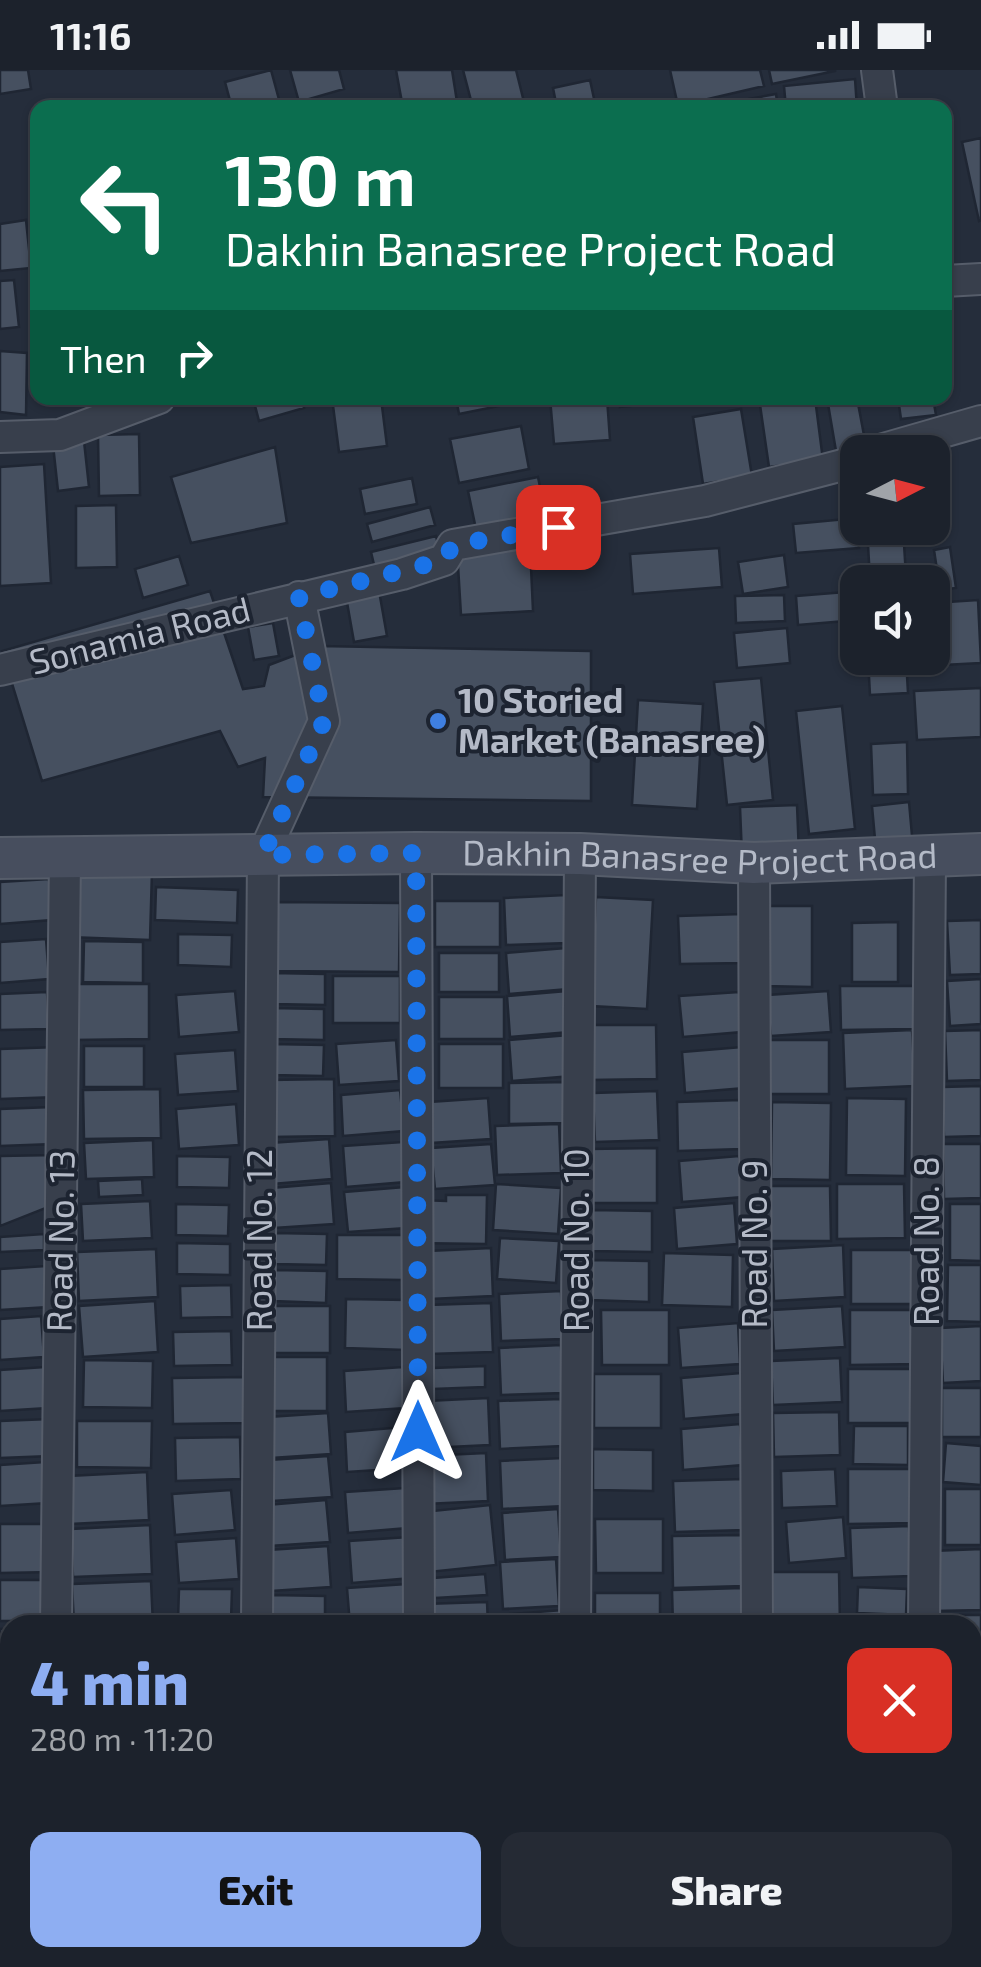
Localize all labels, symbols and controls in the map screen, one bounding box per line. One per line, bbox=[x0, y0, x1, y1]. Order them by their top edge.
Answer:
text: 11:16 bbox=[50, 12, 131, 58]
text: 130 m bbox=[225, 136, 416, 220]
icon: left bbox=[60, 140, 190, 270]
text: Dakhin Banasree Project Road bbox=[225, 221, 836, 275]
icon: right bbox=[167, 330, 222, 385]
text: Then bbox=[60, 335, 147, 381]
north arrow bbox=[840, 435, 950, 545]
map controls bbox=[840, 435, 950, 675]
pin bbox=[516, 485, 601, 570]
icon: arrive bbox=[531, 500, 586, 555]
button: sound bbox=[840, 565, 950, 675]
street label: Sonamia Road bbox=[25, 586, 254, 682]
place label: 10 Storied Market (Banasree) bbox=[458, 678, 765, 760]
marker: 10 Storied Market (Banasree) bbox=[427, 710, 449, 732]
street label: Dakhin Banasree Project Road bbox=[462, 830, 938, 882]
street label: Road No. 10 bbox=[554, 1148, 596, 1332]
street label: Road No. 12 bbox=[237, 1149, 279, 1331]
street label: Road No. 13 bbox=[36, 1150, 82, 1332]
street label: Road No. 8 bbox=[904, 1156, 946, 1326]
street label: Road No. 9 bbox=[732, 1160, 774, 1328]
position arrow bbox=[366, 1380, 470, 1484]
text: 4 min bbox=[30, 1645, 189, 1717]
button: close bbox=[847, 1648, 952, 1753]
text: 280 m · 11:20 bbox=[30, 1719, 214, 1757]
button: Exit bbox=[30, 1832, 481, 1947]
button: Share bbox=[501, 1832, 952, 1947]

